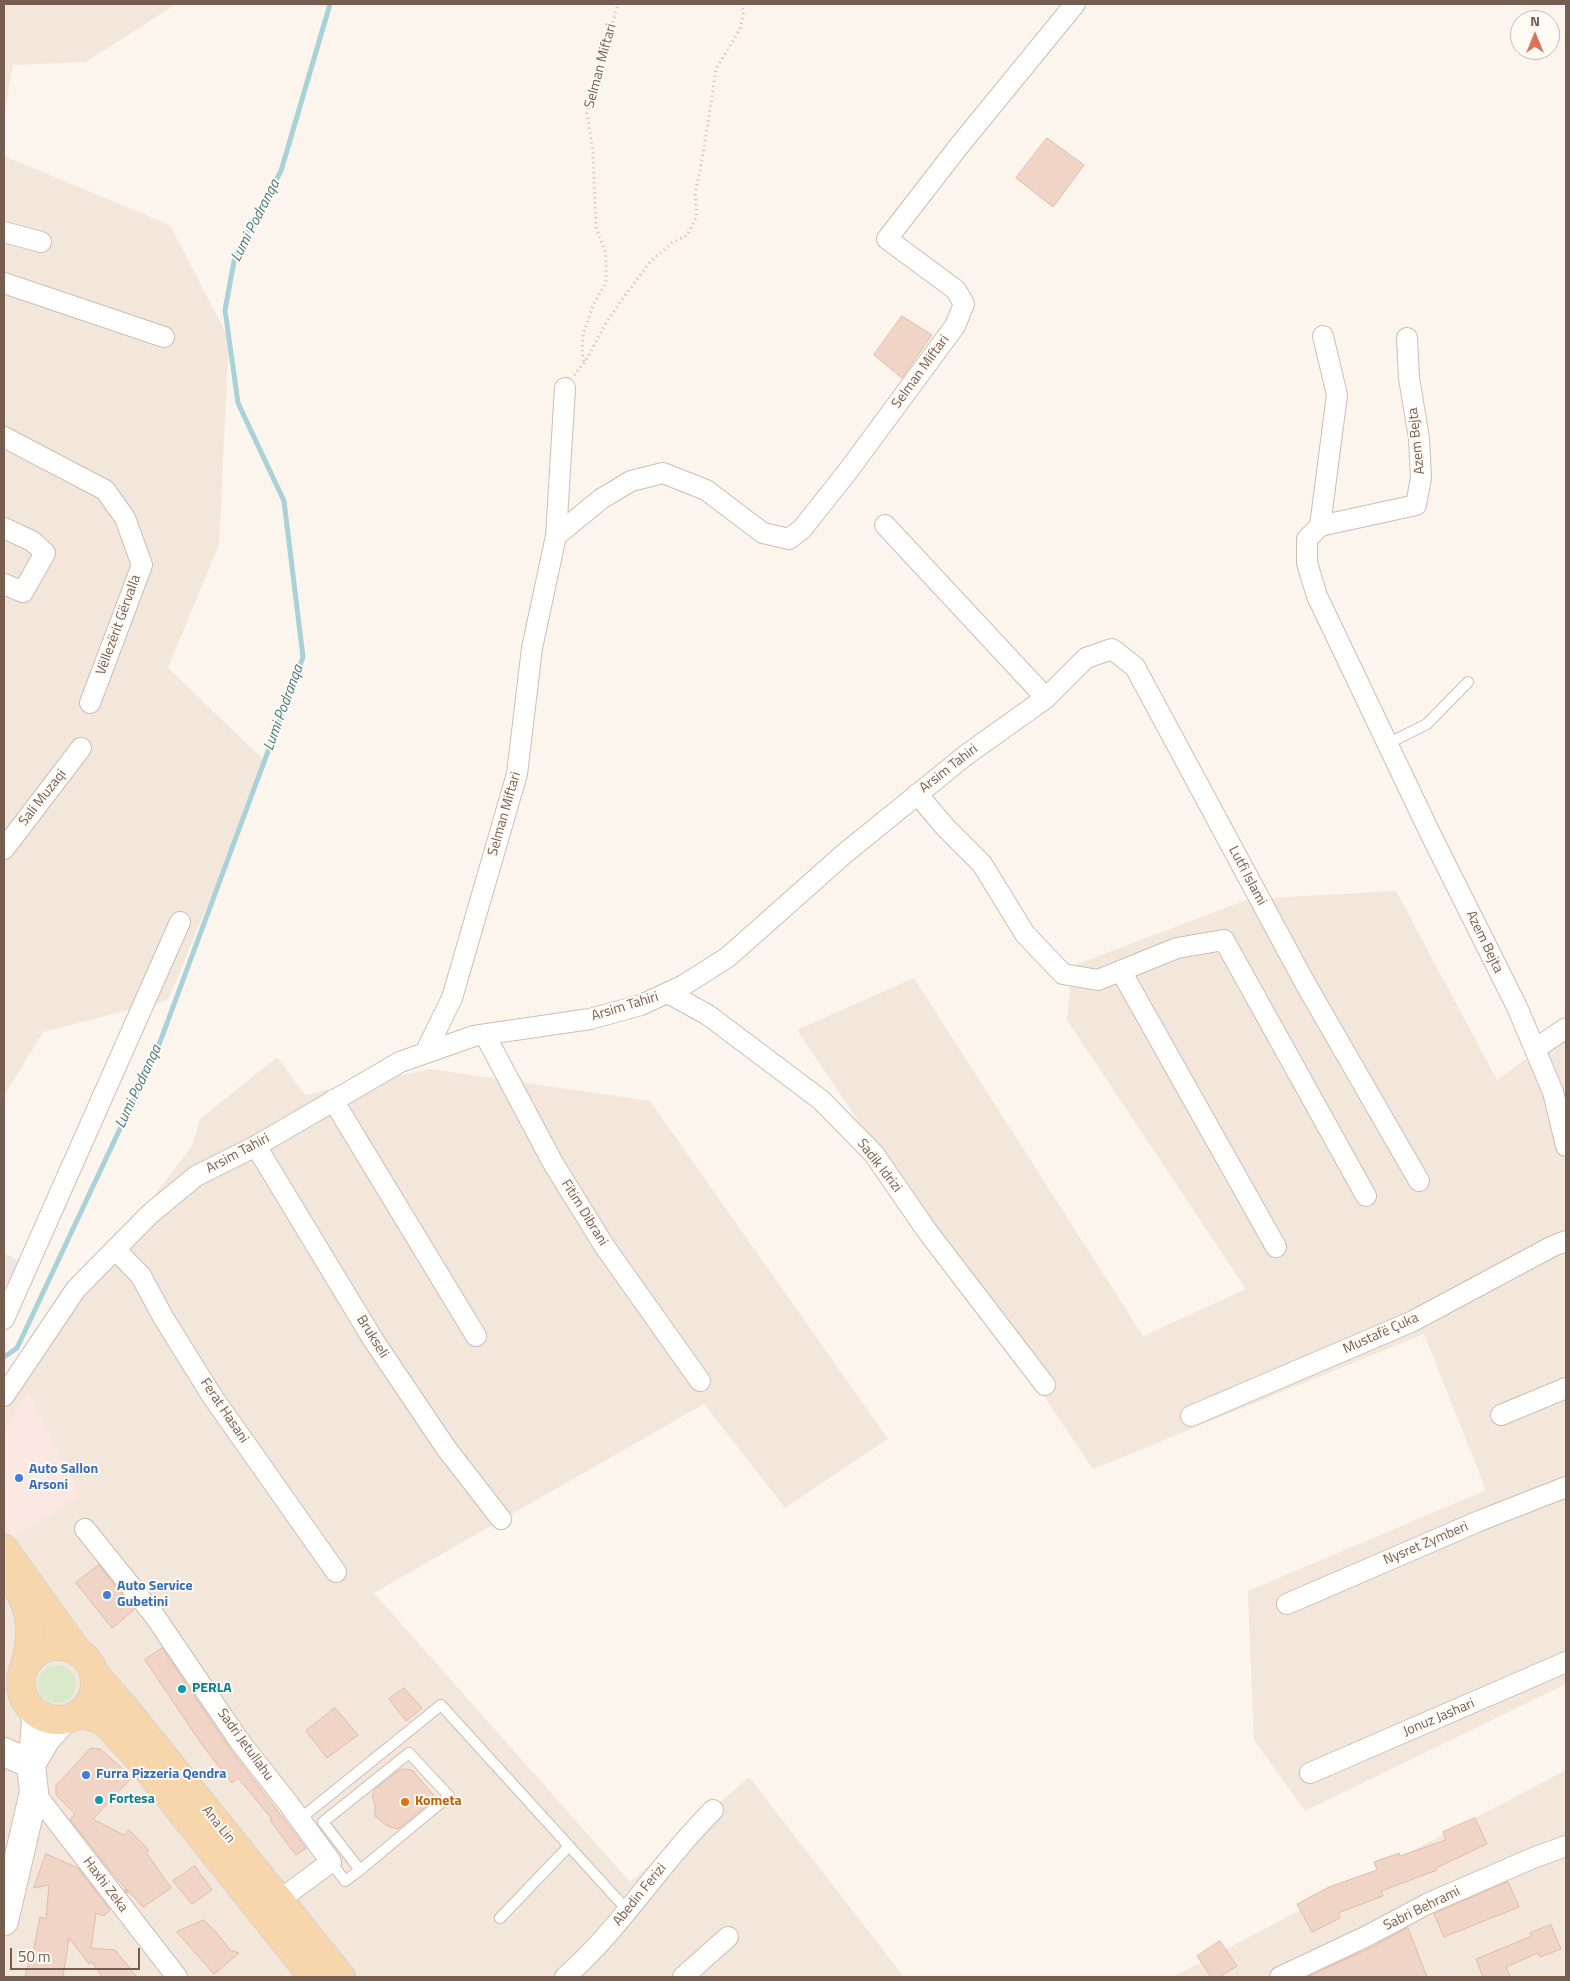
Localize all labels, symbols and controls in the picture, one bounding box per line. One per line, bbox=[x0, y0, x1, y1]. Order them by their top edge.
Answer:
north arrow bbox=[1510, 10, 1560, 60]
text: N bbox=[1530, 10, 1540, 31]
street label: Selman Miftari bbox=[582, 22, 620, 110]
water label: Lumi Podranqa bbox=[228, 177, 284, 265]
street label: Selman Miftari bbox=[889, 332, 953, 412]
street label: Azem Bejta bbox=[1405, 407, 1429, 475]
street label: Vëllezërit Gërvalla bbox=[93, 573, 145, 677]
water label: Lumi Podranqa bbox=[260, 663, 308, 753]
street label: Arsim Tahiri bbox=[917, 741, 981, 797]
street label: Sali Muzaqi bbox=[16, 766, 70, 830]
street label: Selman Miftari bbox=[485, 770, 525, 858]
street label: Lutfi Islami bbox=[1224, 843, 1270, 909]
street label: Azem Bejta bbox=[1462, 908, 1506, 976]
street label: Arsim Tahiri bbox=[589, 989, 661, 1025]
water label: Lumi Podranqa bbox=[112, 1043, 166, 1131]
street label: Arsim Tahiri bbox=[204, 1130, 272, 1178]
street label: Sadik Idrizi bbox=[853, 1136, 905, 1196]
street label: Fitim Dibrani bbox=[557, 1177, 611, 1249]
street label: Mustafë Çuka bbox=[1341, 1310, 1421, 1358]
street label: Brukseli bbox=[352, 1312, 392, 1362]
street label: Ferat Hasani bbox=[196, 1375, 252, 1447]
place label: Auto Sallon Arsoni bbox=[29, 1462, 98, 1494]
marker: Auto Sallon Arsoni bbox=[13, 1472, 25, 1484]
street label: Nysret Zymberi bbox=[1381, 1519, 1471, 1569]
place label: Auto Service Gubetini bbox=[117, 1579, 193, 1611]
marker: Auto Service Gubetini bbox=[101, 1589, 113, 1601]
place label: PERLA bbox=[192, 1681, 232, 1697]
marker: PERLA bbox=[176, 1683, 188, 1695]
street label: Jonuz Jashari bbox=[1401, 1695, 1477, 1741]
street label: Sadri Jetullahu bbox=[213, 1706, 277, 1784]
place label: Furra Pizzeria Qendra bbox=[96, 1767, 226, 1783]
marker: Furra Pizzeria Qendra bbox=[80, 1769, 92, 1781]
place label: Fortesa bbox=[109, 1792, 155, 1808]
marker: Fortesa bbox=[93, 1794, 105, 1806]
place label: Kometa bbox=[415, 1794, 462, 1810]
marker: Kometa bbox=[399, 1796, 411, 1808]
street label: Ana Lin bbox=[198, 1803, 238, 1847]
street label: Haxhi Zeka bbox=[79, 1854, 131, 1916]
street label: Abedin Ferizi bbox=[610, 1860, 670, 1930]
street label: Sabri Behrami bbox=[1381, 1883, 1463, 1935]
scale bar bbox=[12, 1938, 142, 1970]
text: 50 m bbox=[18, 1945, 51, 1968]

